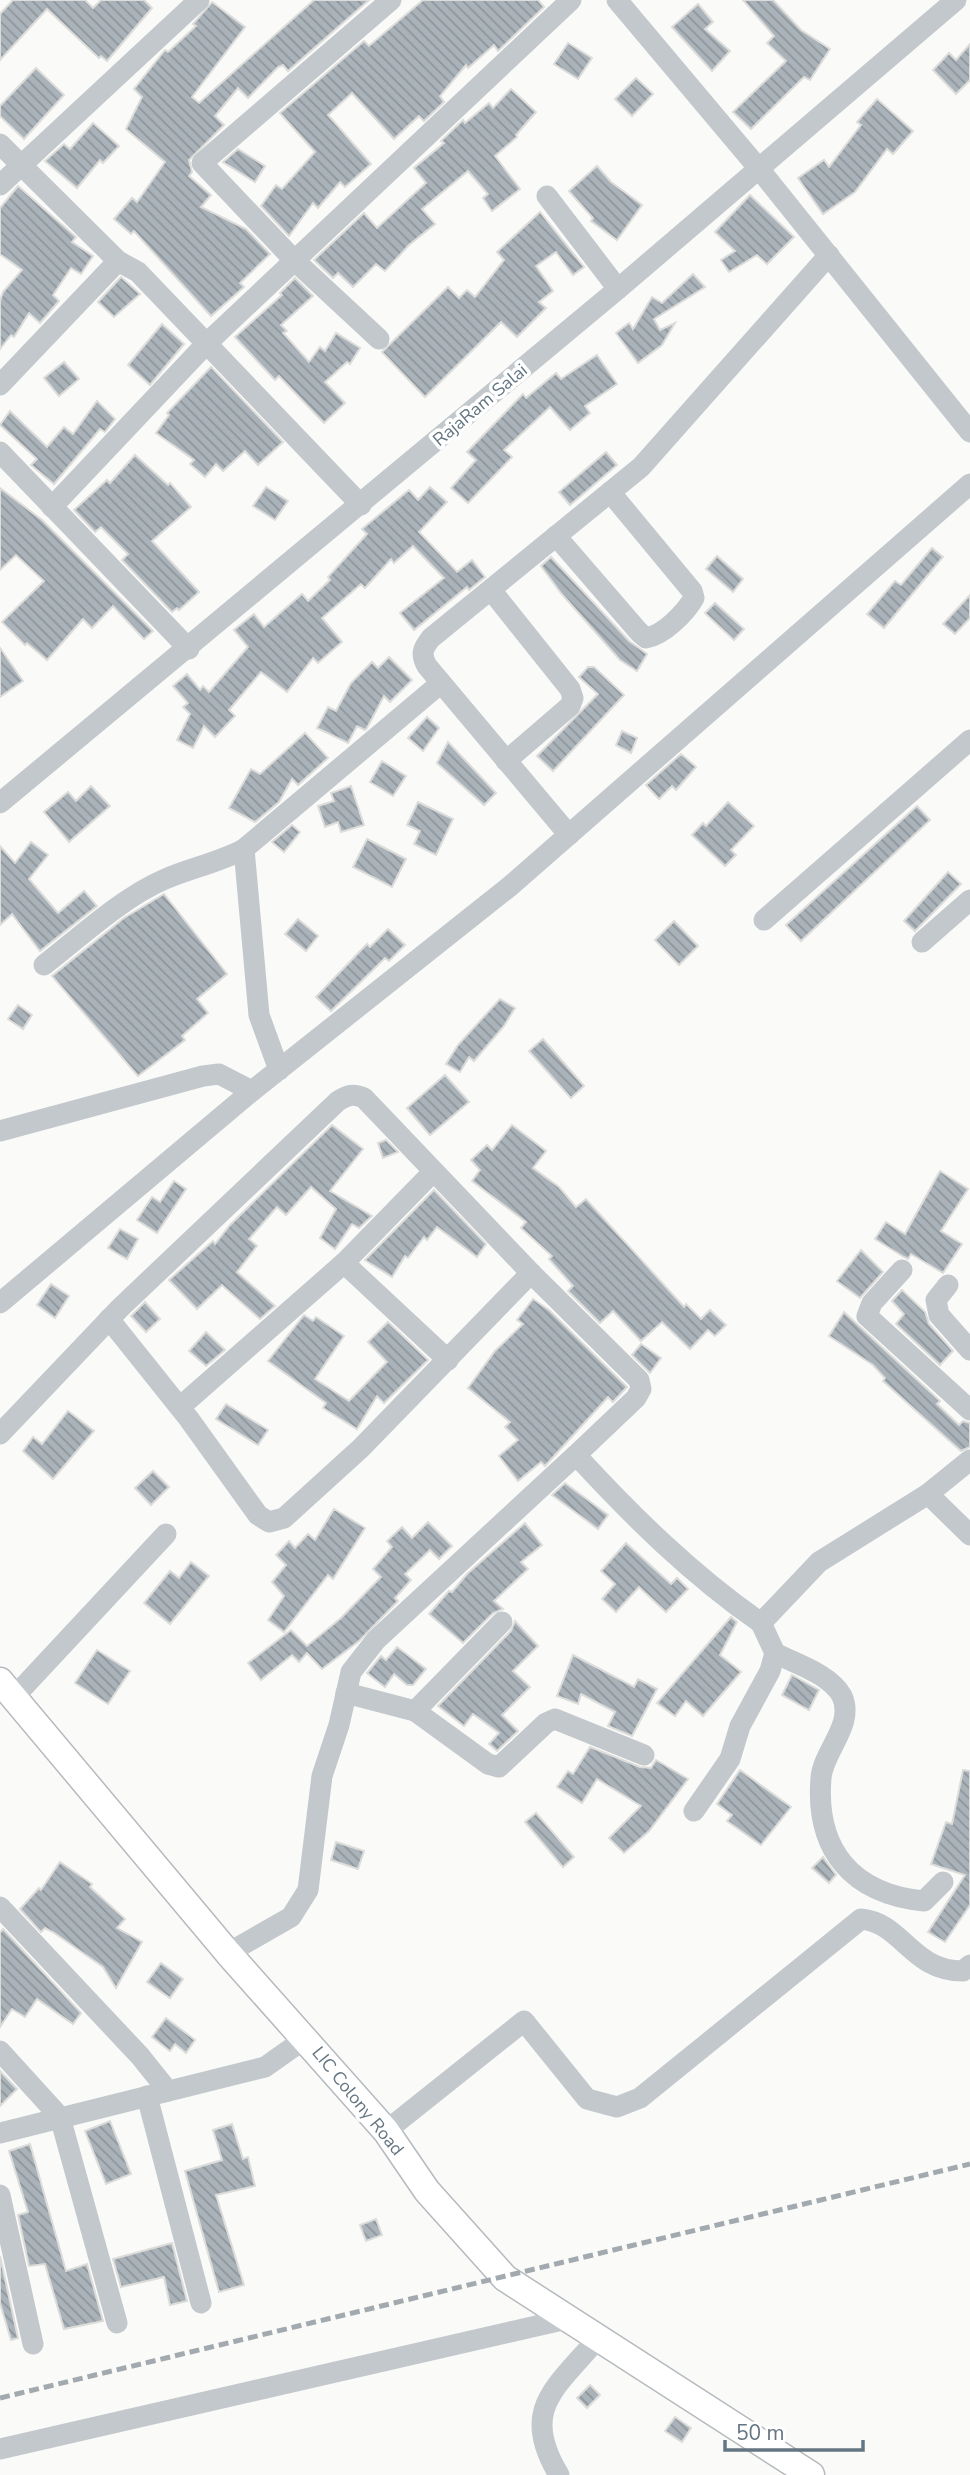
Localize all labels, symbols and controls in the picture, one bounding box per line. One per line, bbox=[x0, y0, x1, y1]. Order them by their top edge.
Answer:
street label: RajaRam Salai bbox=[428, 358, 532, 452]
street label: LIC Colony Road bbox=[307, 2041, 409, 2161]
scale bar bbox=[725, 2408, 863, 2452]
text: 50 m bbox=[736, 2419, 785, 2447]

